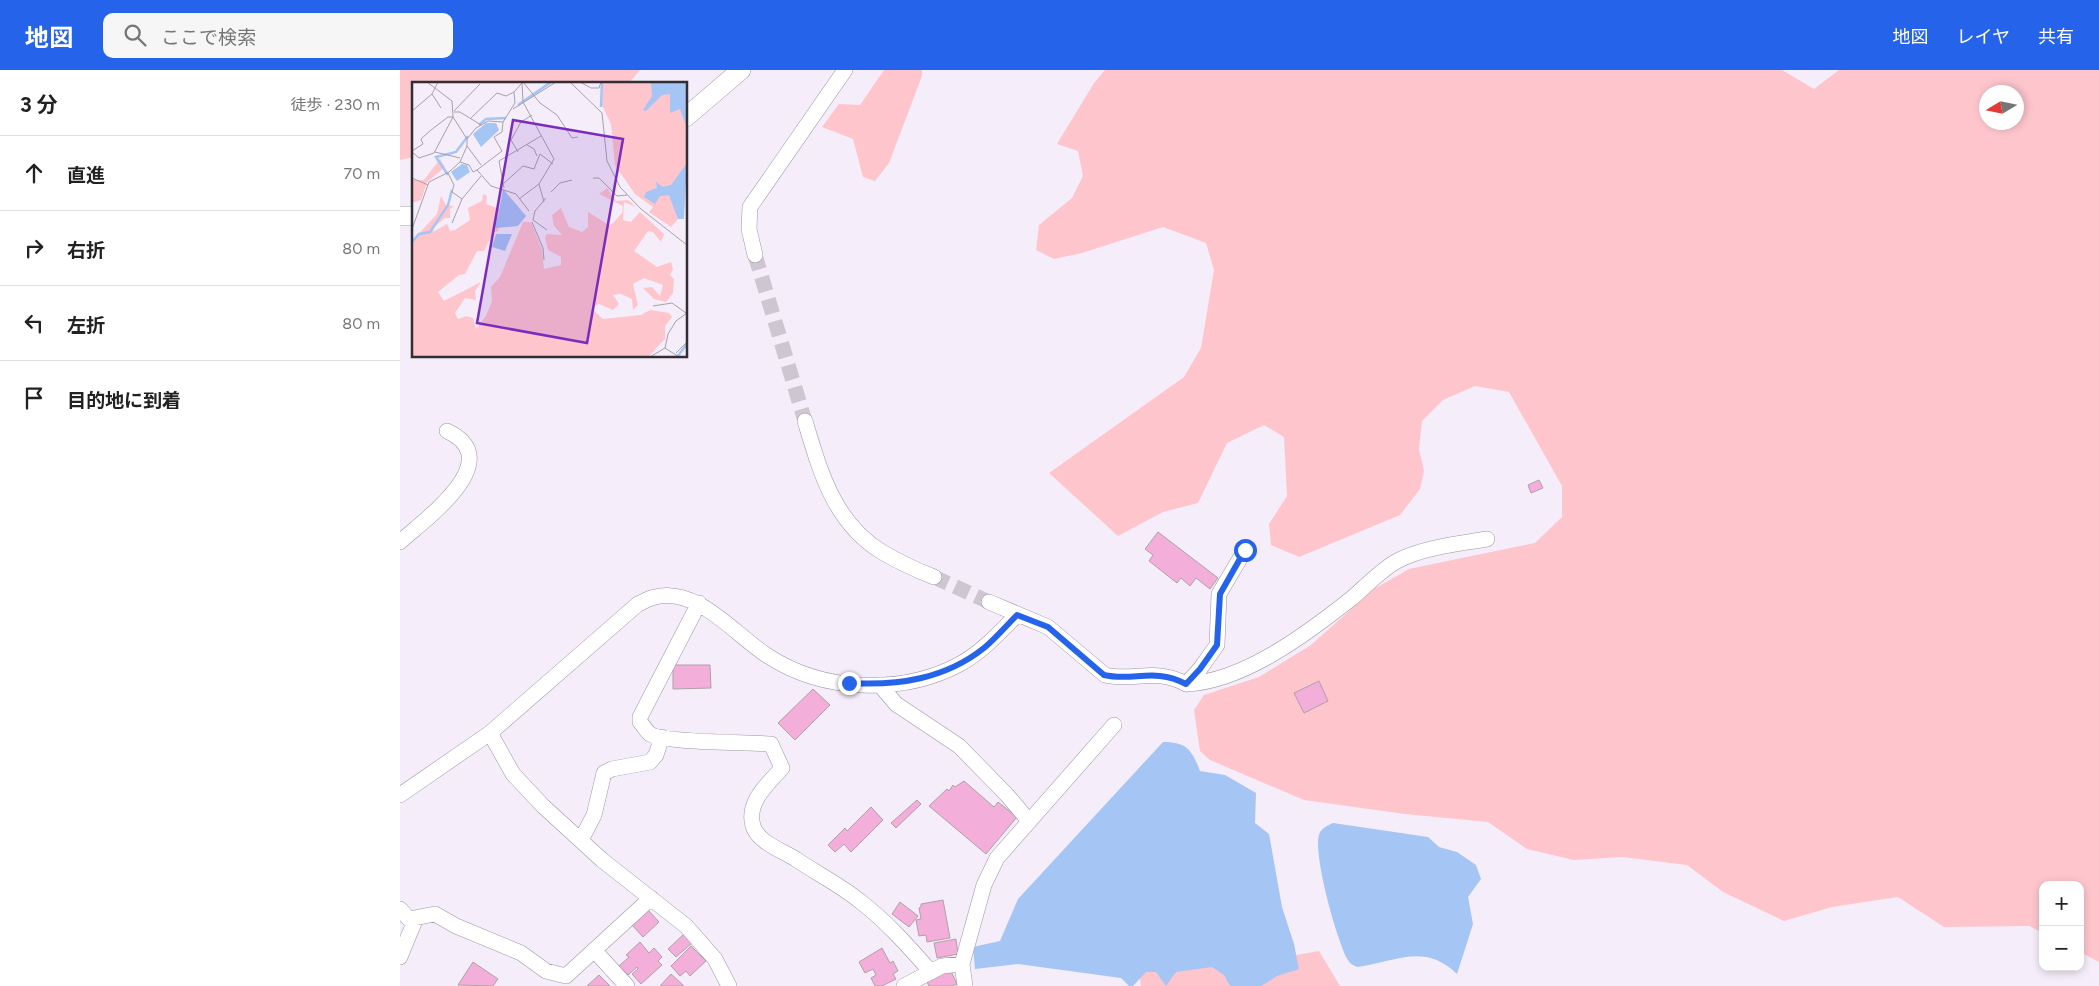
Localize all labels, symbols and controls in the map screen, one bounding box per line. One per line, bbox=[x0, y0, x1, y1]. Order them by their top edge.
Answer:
search box bbox=[103, 13, 453, 58]
icon: search bbox=[121, 21, 149, 49]
text: 地図 bbox=[25, 23, 73, 52]
text: ここで検索 bbox=[161, 26, 256, 49]
text: 地図 bbox=[1893, 26, 1929, 48]
text: レイヤ bbox=[1957, 26, 2010, 48]
text: 共有 bbox=[2038, 26, 2074, 48]
inset map bbox=[412, 82, 688, 358]
north arrow bbox=[1979, 85, 2024, 130]
text: 3 分 bbox=[20, 92, 58, 117]
text: 徒歩 · 230 m bbox=[291, 95, 380, 114]
icon: ahead bbox=[20, 159, 48, 187]
text: 直進 bbox=[67, 164, 105, 187]
text: 70 m bbox=[344, 164, 380, 183]
icon: right bbox=[20, 234, 48, 262]
text: 右折 bbox=[67, 239, 105, 262]
text: 80 m bbox=[342, 239, 380, 258]
icon: left bbox=[20, 309, 48, 337]
text: 左折 bbox=[67, 314, 105, 337]
text: 80 m bbox=[342, 314, 380, 333]
icon: arrive bbox=[20, 384, 48, 412]
text: 目的地に到着 bbox=[67, 389, 181, 412]
route start bbox=[1234, 539, 1257, 562]
route end bbox=[838, 672, 861, 695]
map controls bbox=[2039, 881, 2084, 971]
button: + bbox=[2039, 881, 2084, 926]
button: − bbox=[2039, 926, 2084, 971]

